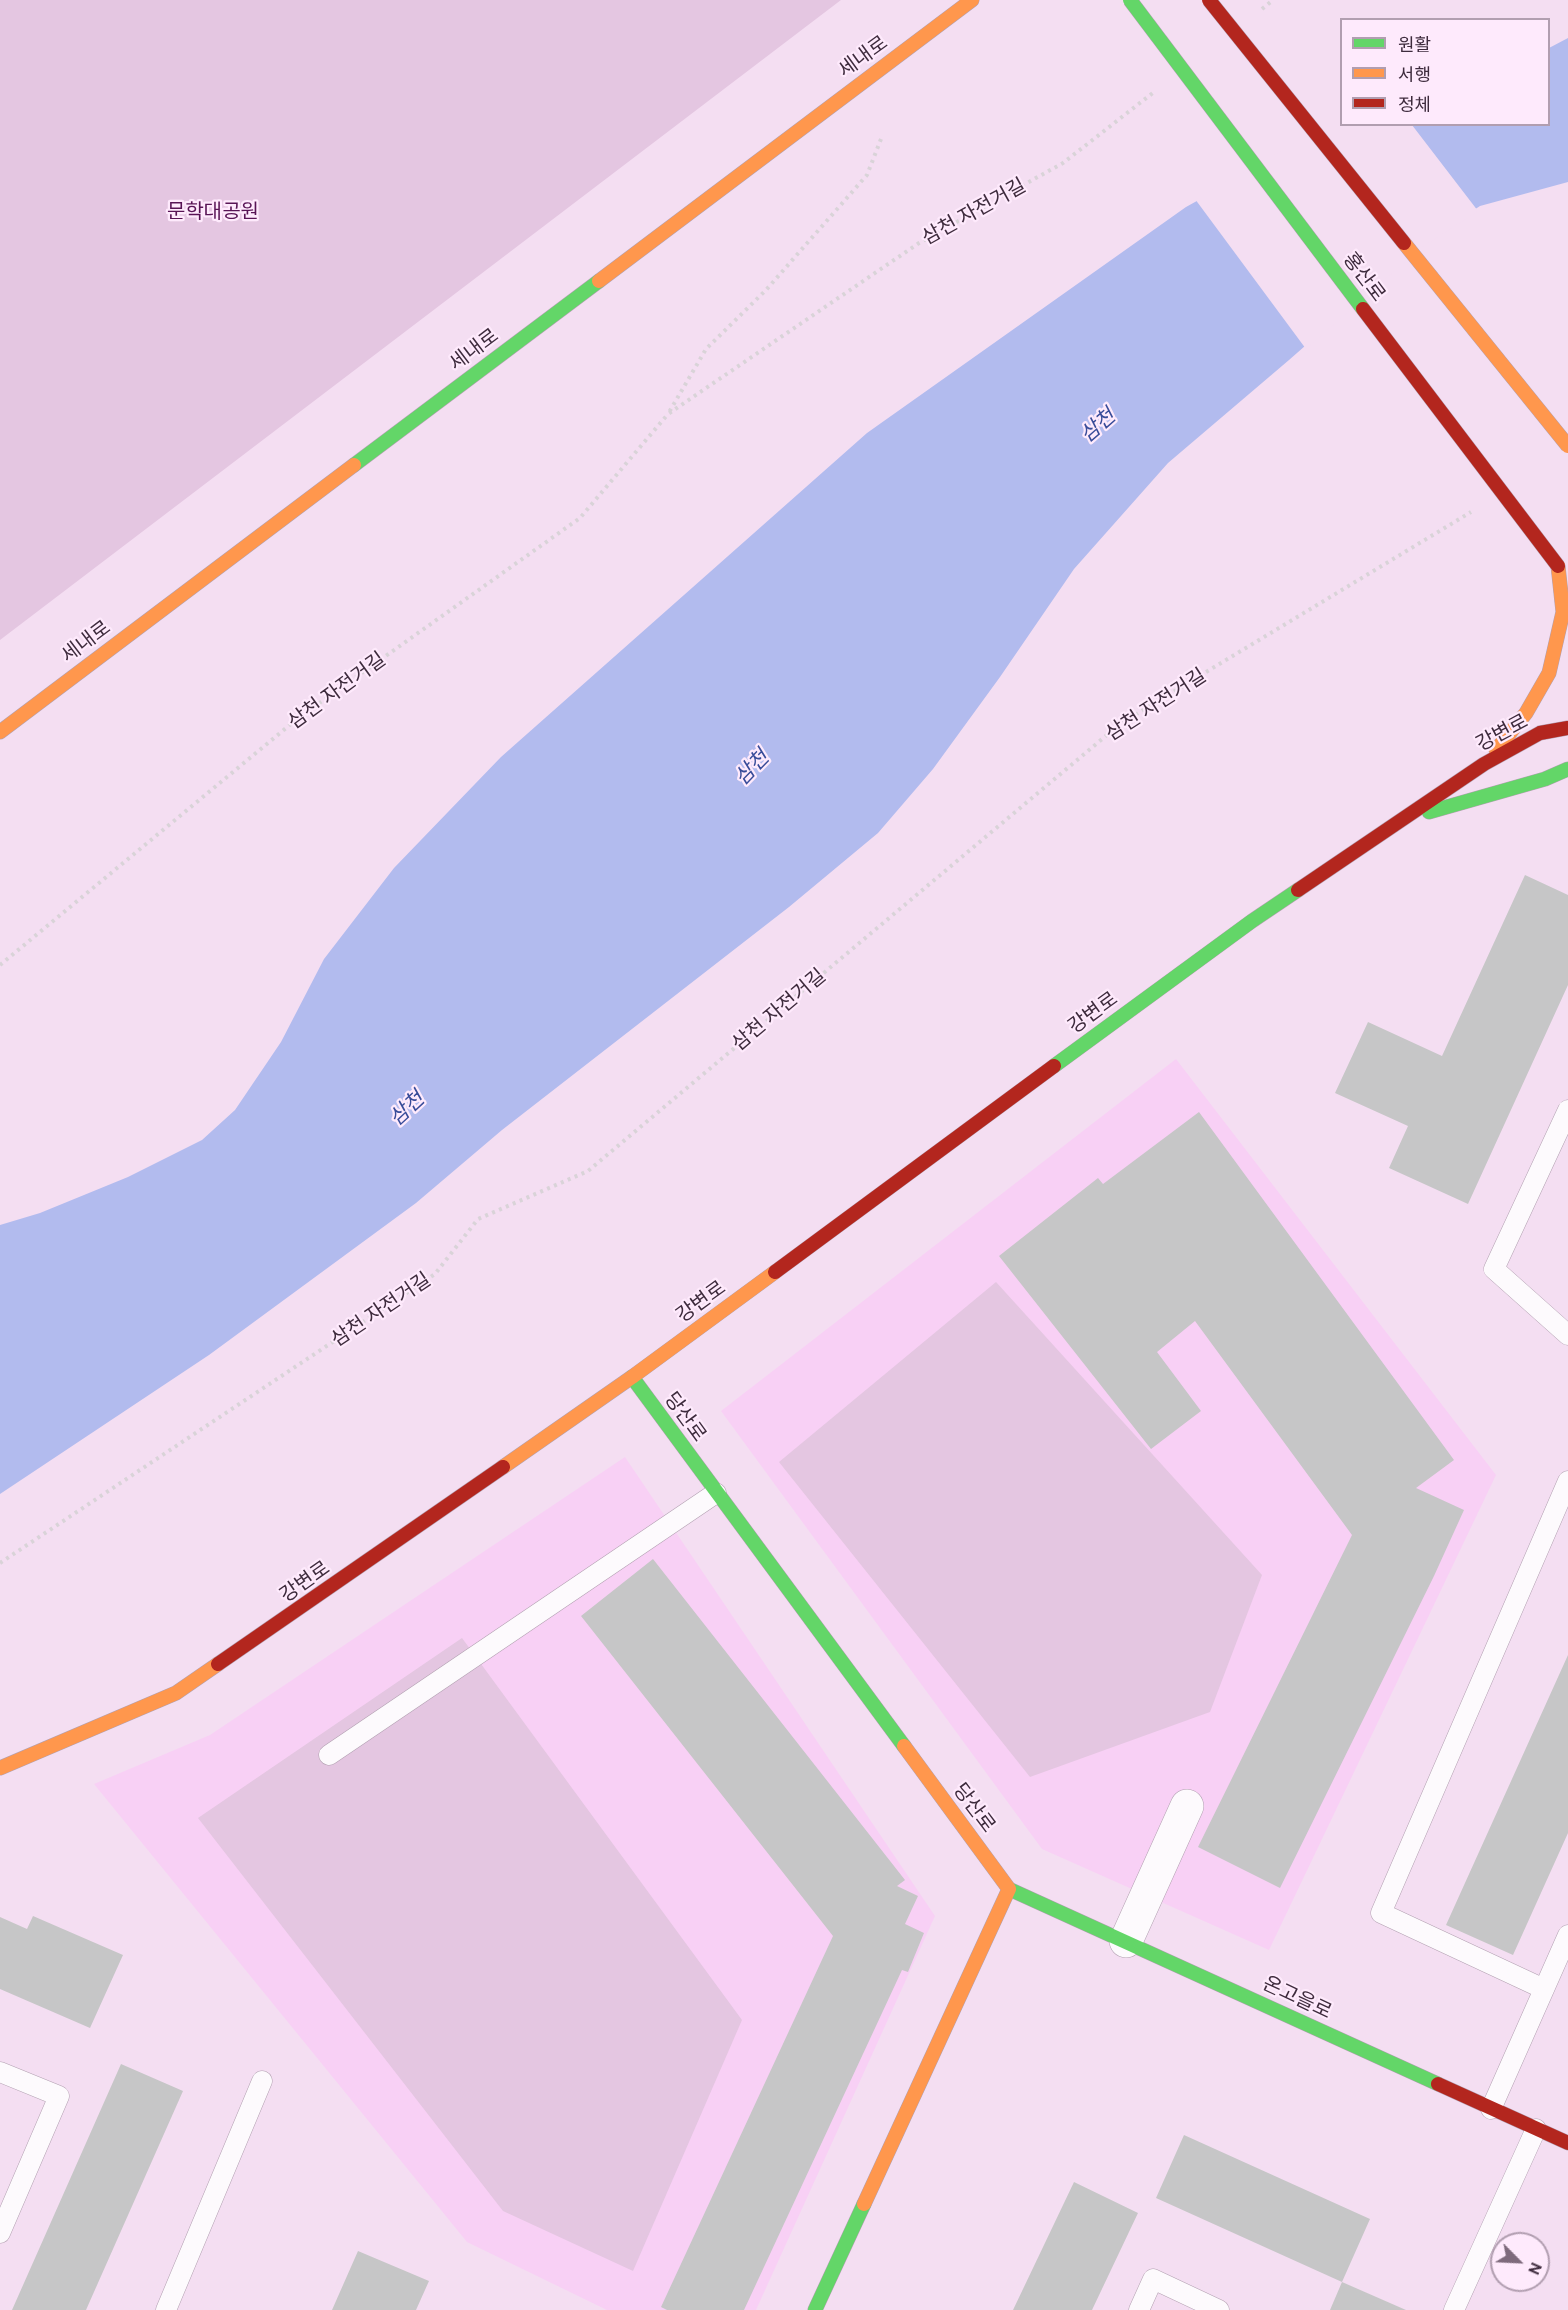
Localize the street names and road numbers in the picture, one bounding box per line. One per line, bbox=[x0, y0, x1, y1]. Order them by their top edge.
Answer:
street label: 세내로 bbox=[834, 31, 892, 83]
street label: 삼천 자전거길 bbox=[918, 174, 1030, 250]
street label: 홍산로 bbox=[1338, 248, 1390, 306]
street label: 세내로 bbox=[445, 324, 503, 376]
street label: 세내로 bbox=[57, 616, 115, 668]
street label: 삼천 자전거길 bbox=[283, 648, 391, 734]
street label: 삼천 자전거길 bbox=[1101, 664, 1211, 746]
street label: 강변로 bbox=[1472, 709, 1532, 757]
street label: 삼천 자전거길 bbox=[727, 964, 831, 1056]
street label: 강변로 bbox=[1064, 987, 1122, 1039]
street label: 삼천 자전거길 bbox=[327, 1268, 435, 1352]
street label: 강변로 bbox=[672, 1276, 730, 1328]
street label: 당산로 bbox=[659, 1388, 711, 1446]
street label: 강변로 bbox=[276, 1556, 334, 1608]
street label: 당산로 bbox=[948, 1779, 1000, 1837]
street label: 온고을로 bbox=[1259, 1972, 1335, 2024]

